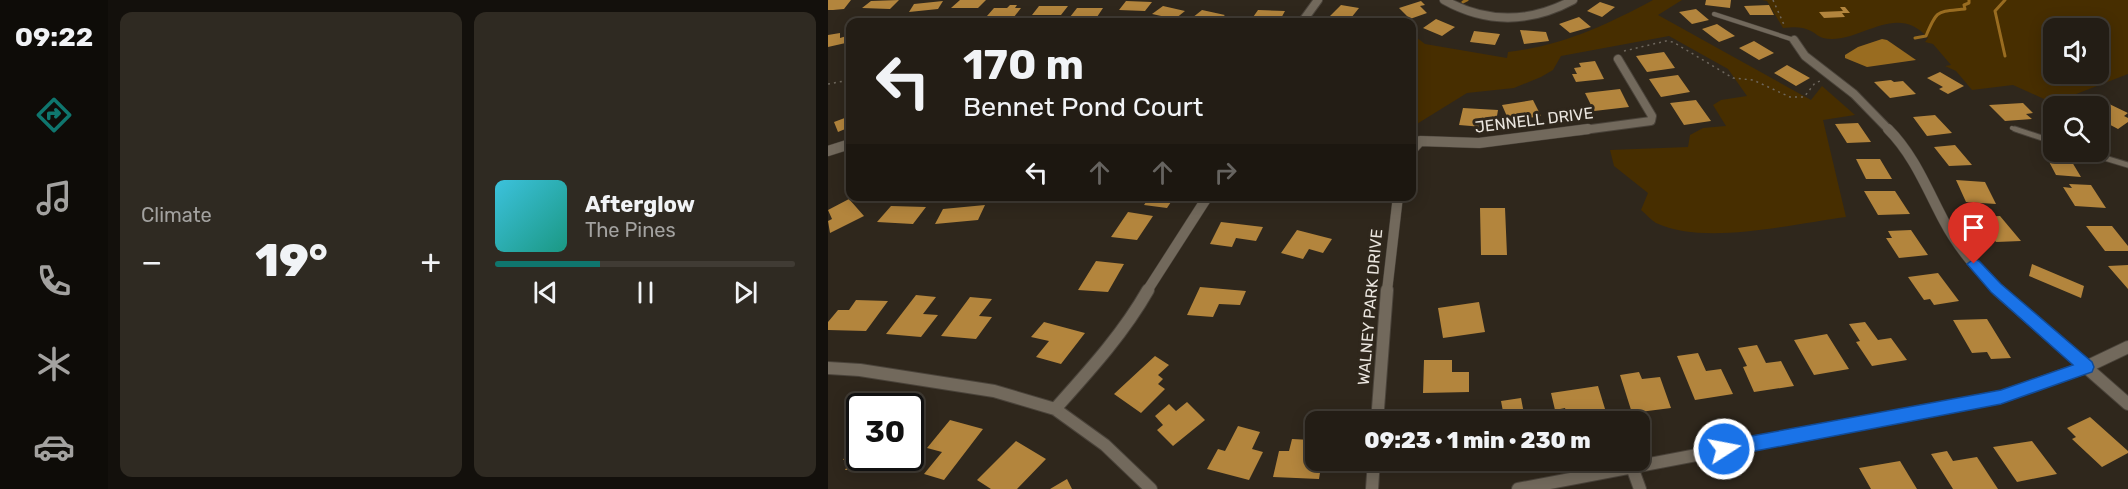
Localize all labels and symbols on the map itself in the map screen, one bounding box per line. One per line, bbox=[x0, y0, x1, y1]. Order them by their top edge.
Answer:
street label: JENNELL DRIVE bbox=[1474, 103, 1594, 137]
pin bbox=[1948, 202, 1999, 264]
street label: WALNEY PARK DRIVE bbox=[1354, 228, 1386, 386]
speed limit sign: 30 bbox=[846, 393, 924, 471]
position arrow bbox=[1692, 417, 1756, 481]

